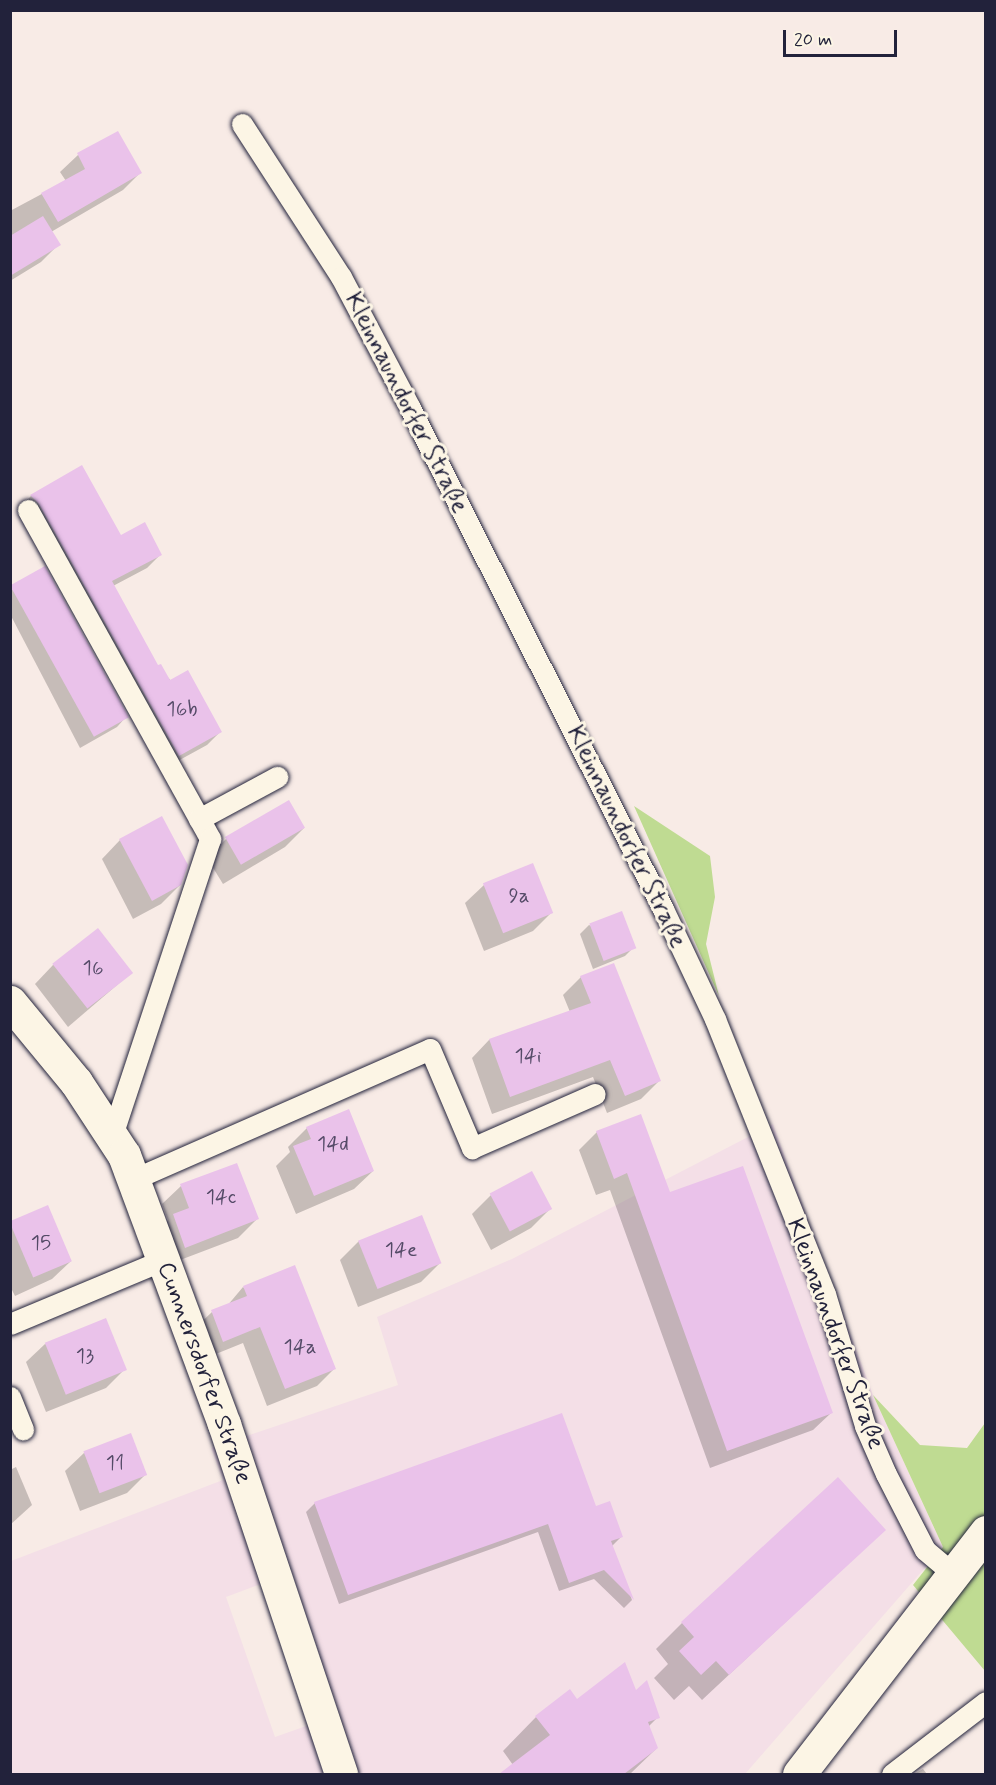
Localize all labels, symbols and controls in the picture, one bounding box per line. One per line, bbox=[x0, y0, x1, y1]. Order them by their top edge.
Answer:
scale bar bbox=[786, 18, 900, 56]
text: 20 m bbox=[794, 28, 832, 52]
street label: Kleinnaundorfer Straße bbox=[338, 288, 474, 518]
house number: 16b bbox=[166, 696, 198, 722]
street label: Kleinnaundorfer Straße bbox=[560, 721, 692, 953]
house number: 9a bbox=[508, 883, 530, 909]
house number: 16 bbox=[83, 955, 103, 981]
house number: 14i bbox=[515, 1043, 541, 1069]
house number: 14d bbox=[317, 1131, 349, 1157]
house number: 14c bbox=[206, 1184, 236, 1210]
street label: Kleinnaundorfer Straße bbox=[780, 1215, 890, 1453]
house number: 15 bbox=[31, 1230, 51, 1256]
house number: 14e bbox=[385, 1237, 417, 1263]
street label: Cunnersdorfer Straße bbox=[150, 1258, 258, 1488]
house number: 14a bbox=[284, 1334, 316, 1360]
house number: 13 bbox=[76, 1343, 94, 1369]
house number: 11 bbox=[106, 1450, 124, 1476]

